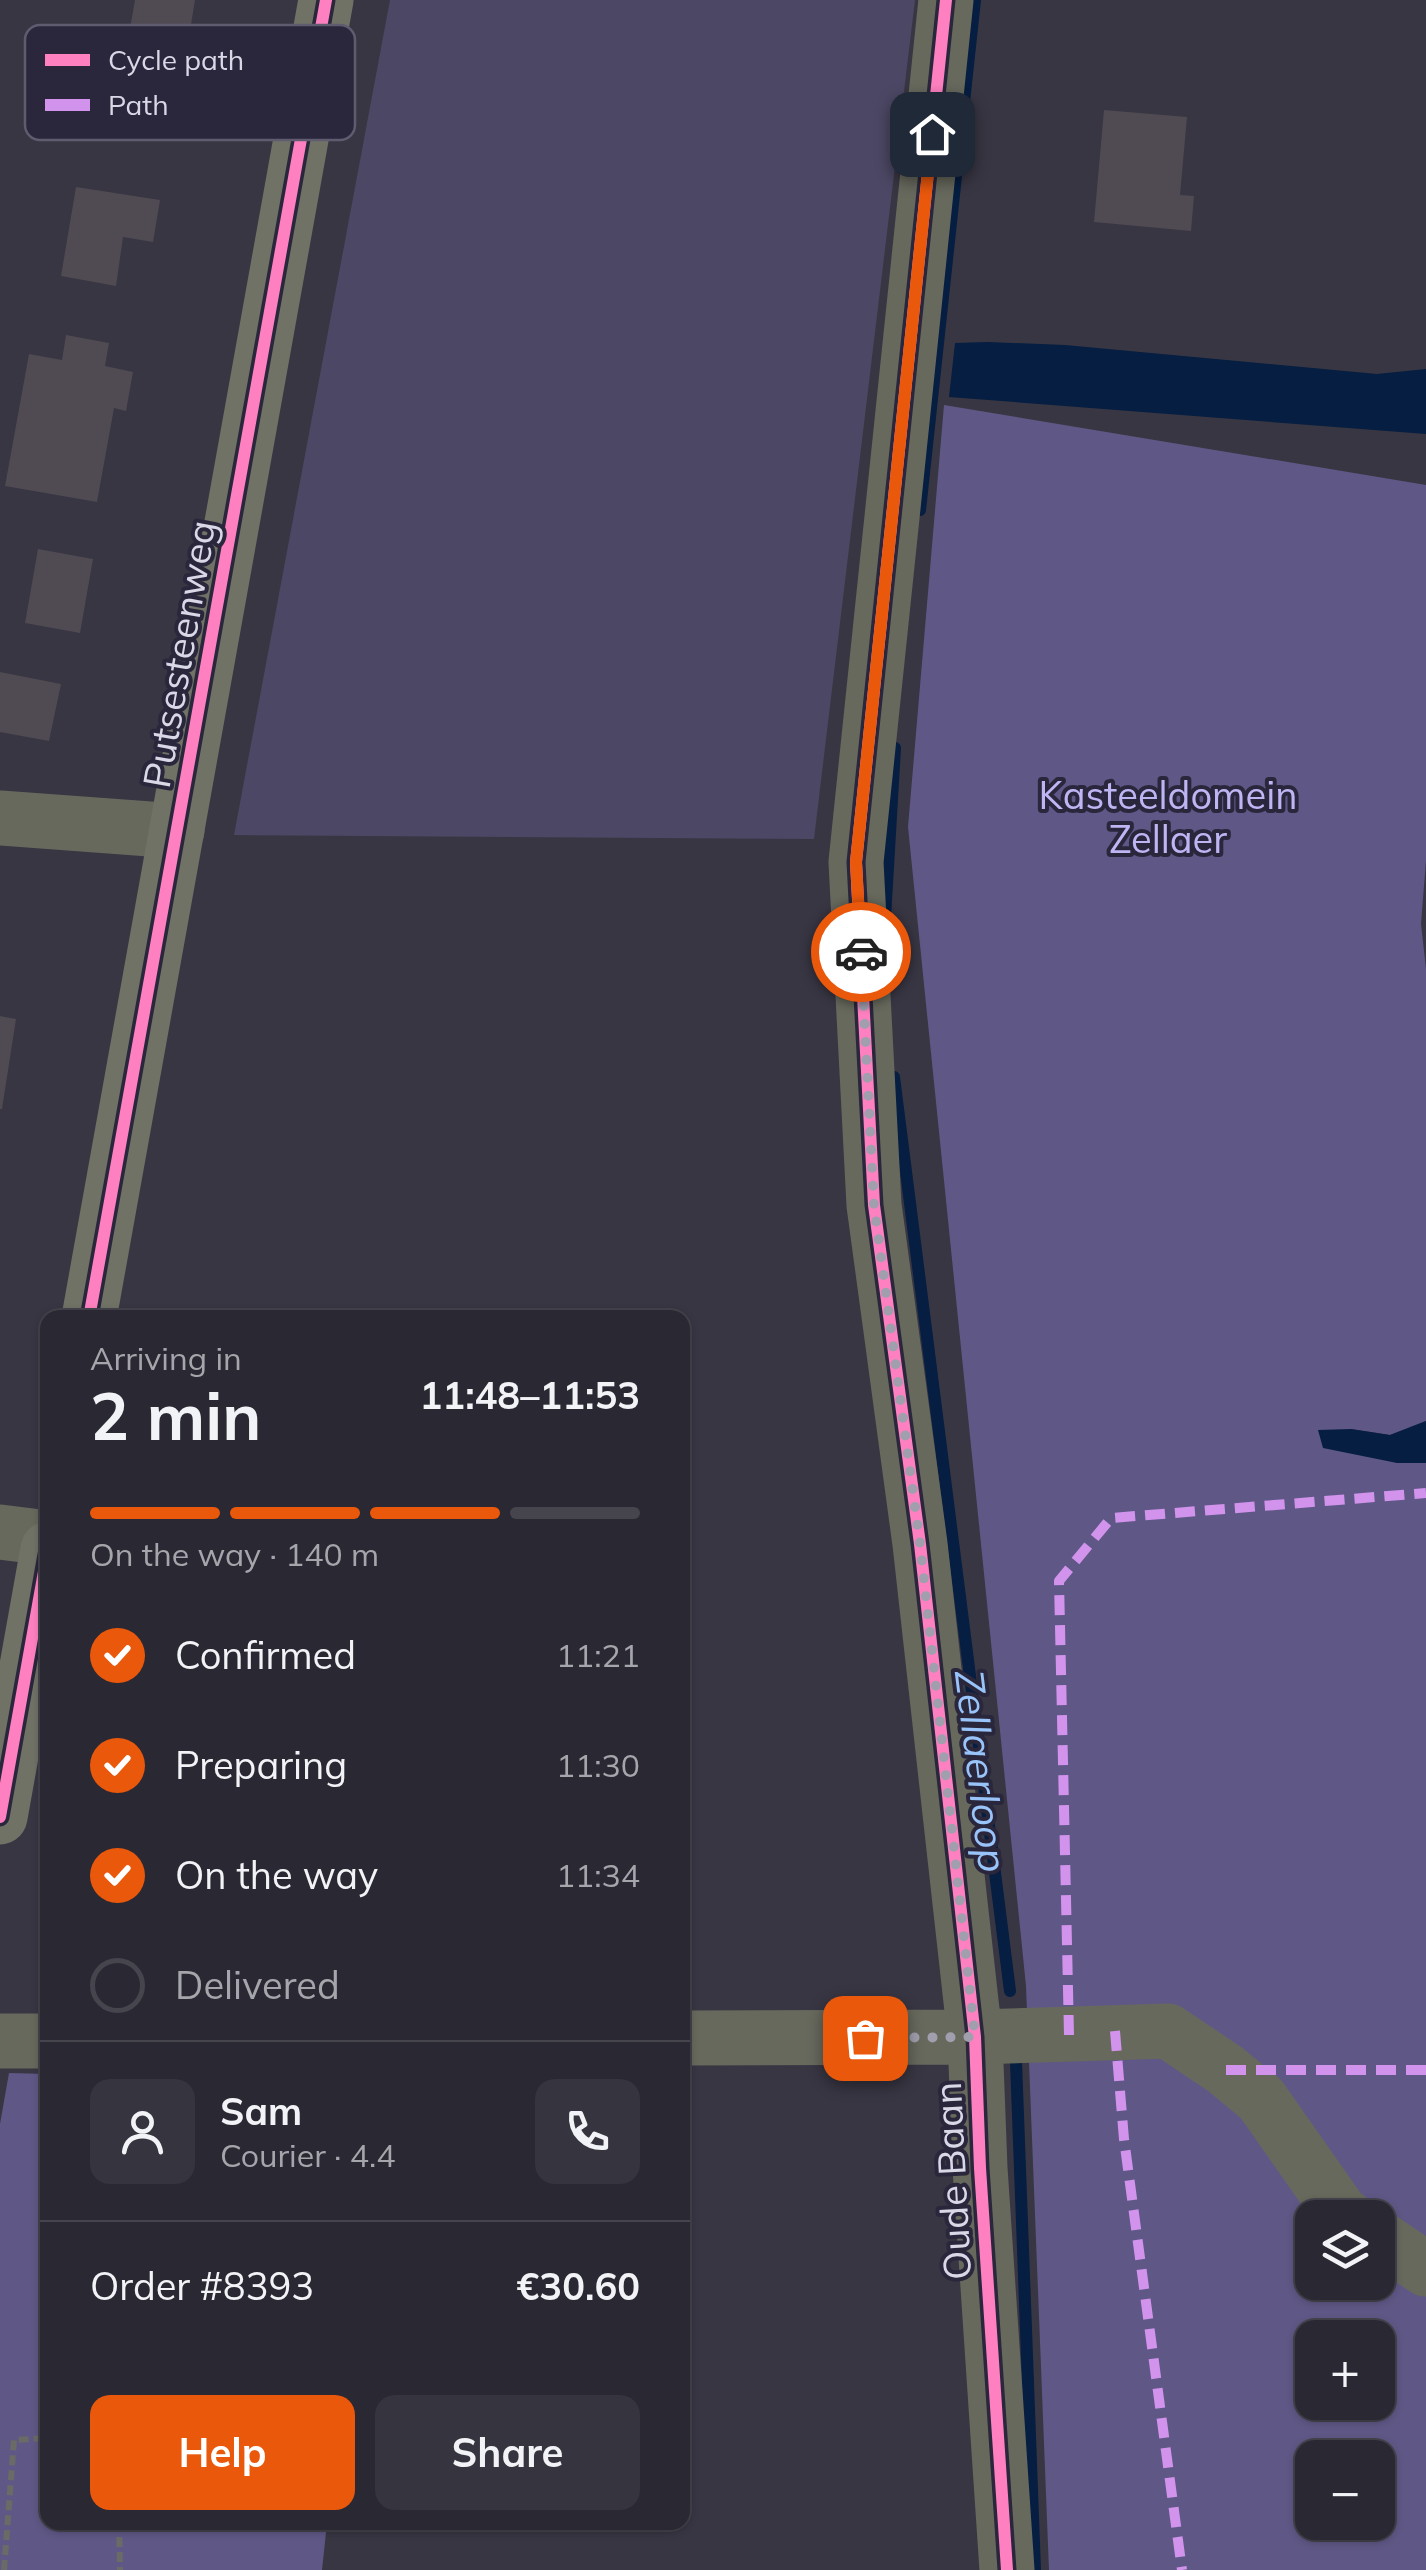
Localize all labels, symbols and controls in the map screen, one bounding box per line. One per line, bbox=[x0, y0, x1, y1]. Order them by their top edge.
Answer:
legend bbox=[25, 25, 355, 140]
text: Cycle path bbox=[108, 42, 244, 77]
text: Path bbox=[108, 87, 169, 122]
pin bbox=[890, 92, 975, 177]
icon: home bbox=[905, 107, 960, 162]
street label: Putsesteenweg bbox=[132, 517, 226, 791]
park label: Kasteeldomein Zellaer bbox=[1039, 771, 1297, 863]
courier bbox=[811, 902, 911, 1002]
icon: car bbox=[834, 925, 889, 980]
text: Arriving in bbox=[90, 1338, 242, 1378]
text: 11:48–11:53 bbox=[420, 1371, 640, 1419]
text: 2 min bbox=[90, 1375, 261, 1456]
text: On the way · 140 m bbox=[90, 1534, 379, 1574]
icon: check bbox=[90, 1628, 145, 1683]
text: Confirmed bbox=[175, 1631, 356, 1679]
text: 11:21 bbox=[556, 1635, 640, 1675]
water label: Zellaerloop bbox=[945, 1667, 1019, 1875]
icon: check bbox=[90, 1738, 145, 1793]
text: Preparing bbox=[175, 1741, 347, 1789]
text: 11:30 bbox=[556, 1745, 640, 1785]
icon: check bbox=[90, 1848, 145, 1903]
text: On the way bbox=[175, 1851, 378, 1899]
text: 11:34 bbox=[556, 1855, 640, 1895]
text: Delivered bbox=[175, 1961, 340, 2009]
pin bbox=[823, 1996, 908, 2081]
icon: bag bbox=[838, 2011, 893, 2066]
button: person bbox=[90, 2079, 195, 2184]
button: phone bbox=[535, 2079, 640, 2184]
street label: Oude Baan bbox=[923, 2081, 981, 2281]
text: Sam bbox=[220, 2087, 302, 2135]
text: Courier · 4.4 bbox=[220, 2135, 396, 2175]
map controls bbox=[1295, 2200, 1395, 2540]
button: layers bbox=[1295, 2200, 1395, 2300]
text: Order #8393 bbox=[90, 2262, 314, 2310]
text: €30.60 bbox=[517, 2262, 640, 2310]
button: + bbox=[1295, 2320, 1395, 2420]
button: Help bbox=[90, 2395, 355, 2510]
button: Share bbox=[375, 2395, 640, 2510]
button: − bbox=[1295, 2440, 1395, 2540]

